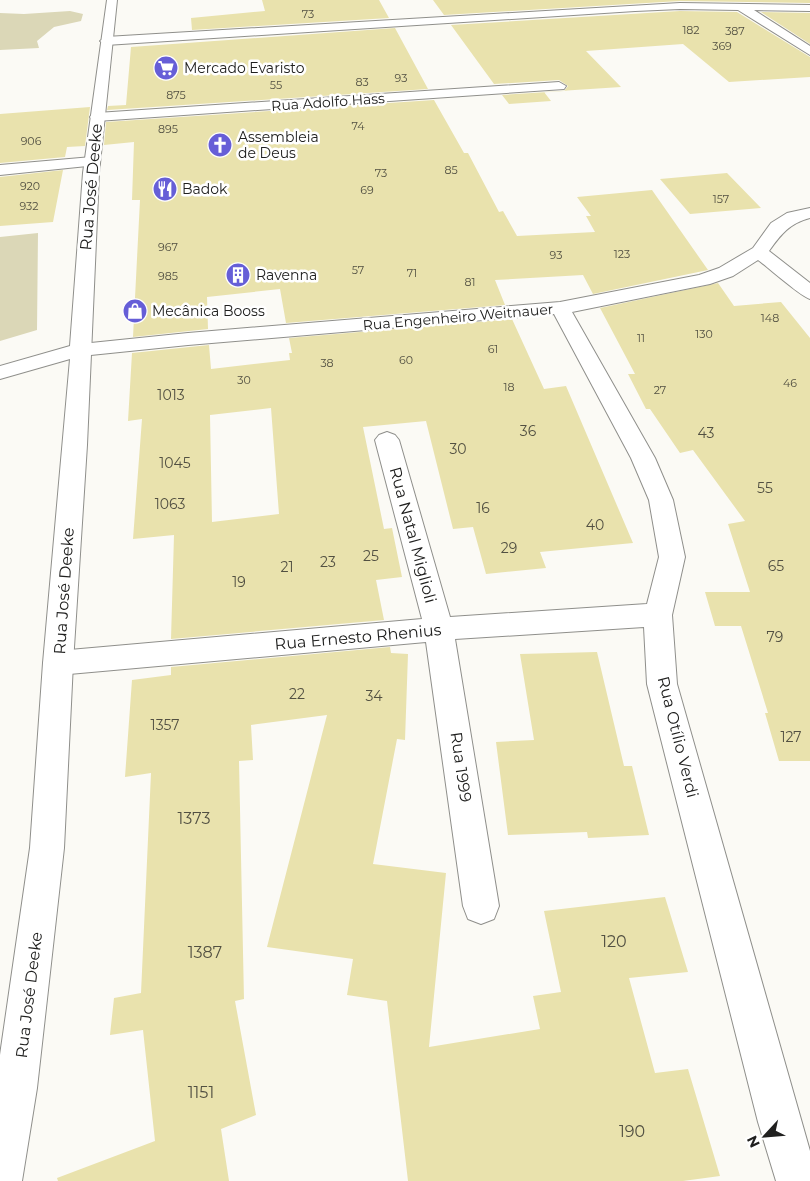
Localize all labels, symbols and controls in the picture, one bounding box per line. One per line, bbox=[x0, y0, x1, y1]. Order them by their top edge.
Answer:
house number: 73 bbox=[302, 7, 314, 21]
house number: 182 bbox=[682, 23, 700, 37]
house number: 387 bbox=[725, 24, 745, 38]
house number: 369 bbox=[712, 39, 732, 53]
supermarket icon: Mercado Evaristo bbox=[153, 55, 179, 81]
place label: Mercado Evaristo bbox=[184, 59, 305, 77]
house number: 93 bbox=[395, 71, 407, 85]
house number: 83 bbox=[355, 75, 369, 89]
house number: 55 bbox=[270, 78, 282, 92]
house number: 875 bbox=[166, 88, 186, 102]
street label: Rua Adolfo Hass bbox=[271, 89, 386, 115]
house number: 74 bbox=[351, 119, 365, 133]
house number: 895 bbox=[158, 122, 178, 136]
street label: Rua José Deeke bbox=[76, 123, 106, 251]
place label: Assembleia de Deus bbox=[238, 128, 319, 162]
church icon: Assembleia de Deus bbox=[207, 132, 233, 158]
house number: 906 bbox=[21, 134, 42, 148]
house number: 85 bbox=[444, 163, 458, 177]
house number: 73 bbox=[375, 166, 387, 180]
restaurant icon: Badok bbox=[152, 176, 178, 202]
house number: 920 bbox=[20, 179, 40, 193]
place label: Badok bbox=[182, 180, 228, 198]
house number: 69 bbox=[360, 183, 374, 197]
house number: 157 bbox=[713, 192, 729, 206]
house number: 932 bbox=[20, 199, 39, 213]
house number: 967 bbox=[158, 240, 178, 254]
house number: 123 bbox=[614, 247, 630, 261]
house number: 93 bbox=[550, 248, 562, 262]
building icon: Ravenna bbox=[225, 262, 251, 288]
house number: 57 bbox=[352, 263, 364, 277]
place label: Ravenna bbox=[256, 266, 317, 284]
house number: 71 bbox=[407, 266, 417, 280]
house number: 985 bbox=[158, 269, 178, 283]
house number: 81 bbox=[465, 275, 476, 289]
shop icon: Mecânica Booss bbox=[122, 298, 148, 324]
street label: Rua Engenheiro Weitnauer bbox=[362, 300, 554, 334]
place label: Mecânica Booss bbox=[152, 302, 265, 320]
house number: 148 bbox=[761, 311, 779, 325]
house number: 130 bbox=[695, 327, 713, 341]
house number: 11 bbox=[637, 331, 645, 345]
house number: 61 bbox=[488, 342, 498, 356]
house number: 60 bbox=[399, 353, 413, 367]
house number: 38 bbox=[320, 356, 334, 370]
house number: 30 bbox=[237, 373, 251, 387]
house number: 46 bbox=[783, 376, 797, 390]
house number: 18 bbox=[504, 380, 515, 394]
house number: 27 bbox=[654, 383, 666, 397]
house number: 1013 bbox=[157, 386, 185, 404]
house number: 36 bbox=[520, 422, 537, 440]
house number: 43 bbox=[698, 424, 715, 442]
house number: 30 bbox=[449, 440, 467, 458]
house number: 1045 bbox=[159, 454, 191, 472]
street label: Rua Natal Miglioli bbox=[386, 465, 440, 605]
house number: 55 bbox=[757, 479, 773, 497]
house number: 1063 bbox=[155, 495, 185, 513]
house number: 16 bbox=[476, 499, 490, 517]
house number: 40 bbox=[586, 516, 604, 534]
street label: Rua José Deeke bbox=[50, 527, 78, 655]
house number: 29 bbox=[501, 539, 517, 557]
house number: 25 bbox=[363, 547, 379, 565]
house number: 23 bbox=[320, 553, 336, 571]
house number: 65 bbox=[768, 557, 784, 575]
house number: 21 bbox=[280, 558, 294, 576]
house number: 19 bbox=[232, 573, 246, 591]
street label: Rua Ernesto Rhenius bbox=[274, 620, 442, 654]
house number: 79 bbox=[767, 628, 783, 646]
street label: Rua Otílio Verdi bbox=[654, 674, 702, 800]
house number: 22 bbox=[289, 685, 305, 703]
house number: 34 bbox=[365, 687, 383, 705]
house number: 1357 bbox=[151, 716, 179, 734]
house number: 127 bbox=[780, 728, 802, 746]
street label: Rua 1999 bbox=[447, 731, 475, 803]
house number: 1373 bbox=[178, 809, 210, 828]
street label: Rua José Deeke bbox=[12, 931, 46, 1059]
house number: 120 bbox=[601, 932, 627, 951]
house number: 1387 bbox=[188, 943, 222, 962]
house number: 1151 bbox=[188, 1083, 214, 1102]
north arrow bbox=[740, 1111, 790, 1161]
house number: 190 bbox=[619, 1122, 645, 1141]
text: N bbox=[743, 1133, 764, 1151]

